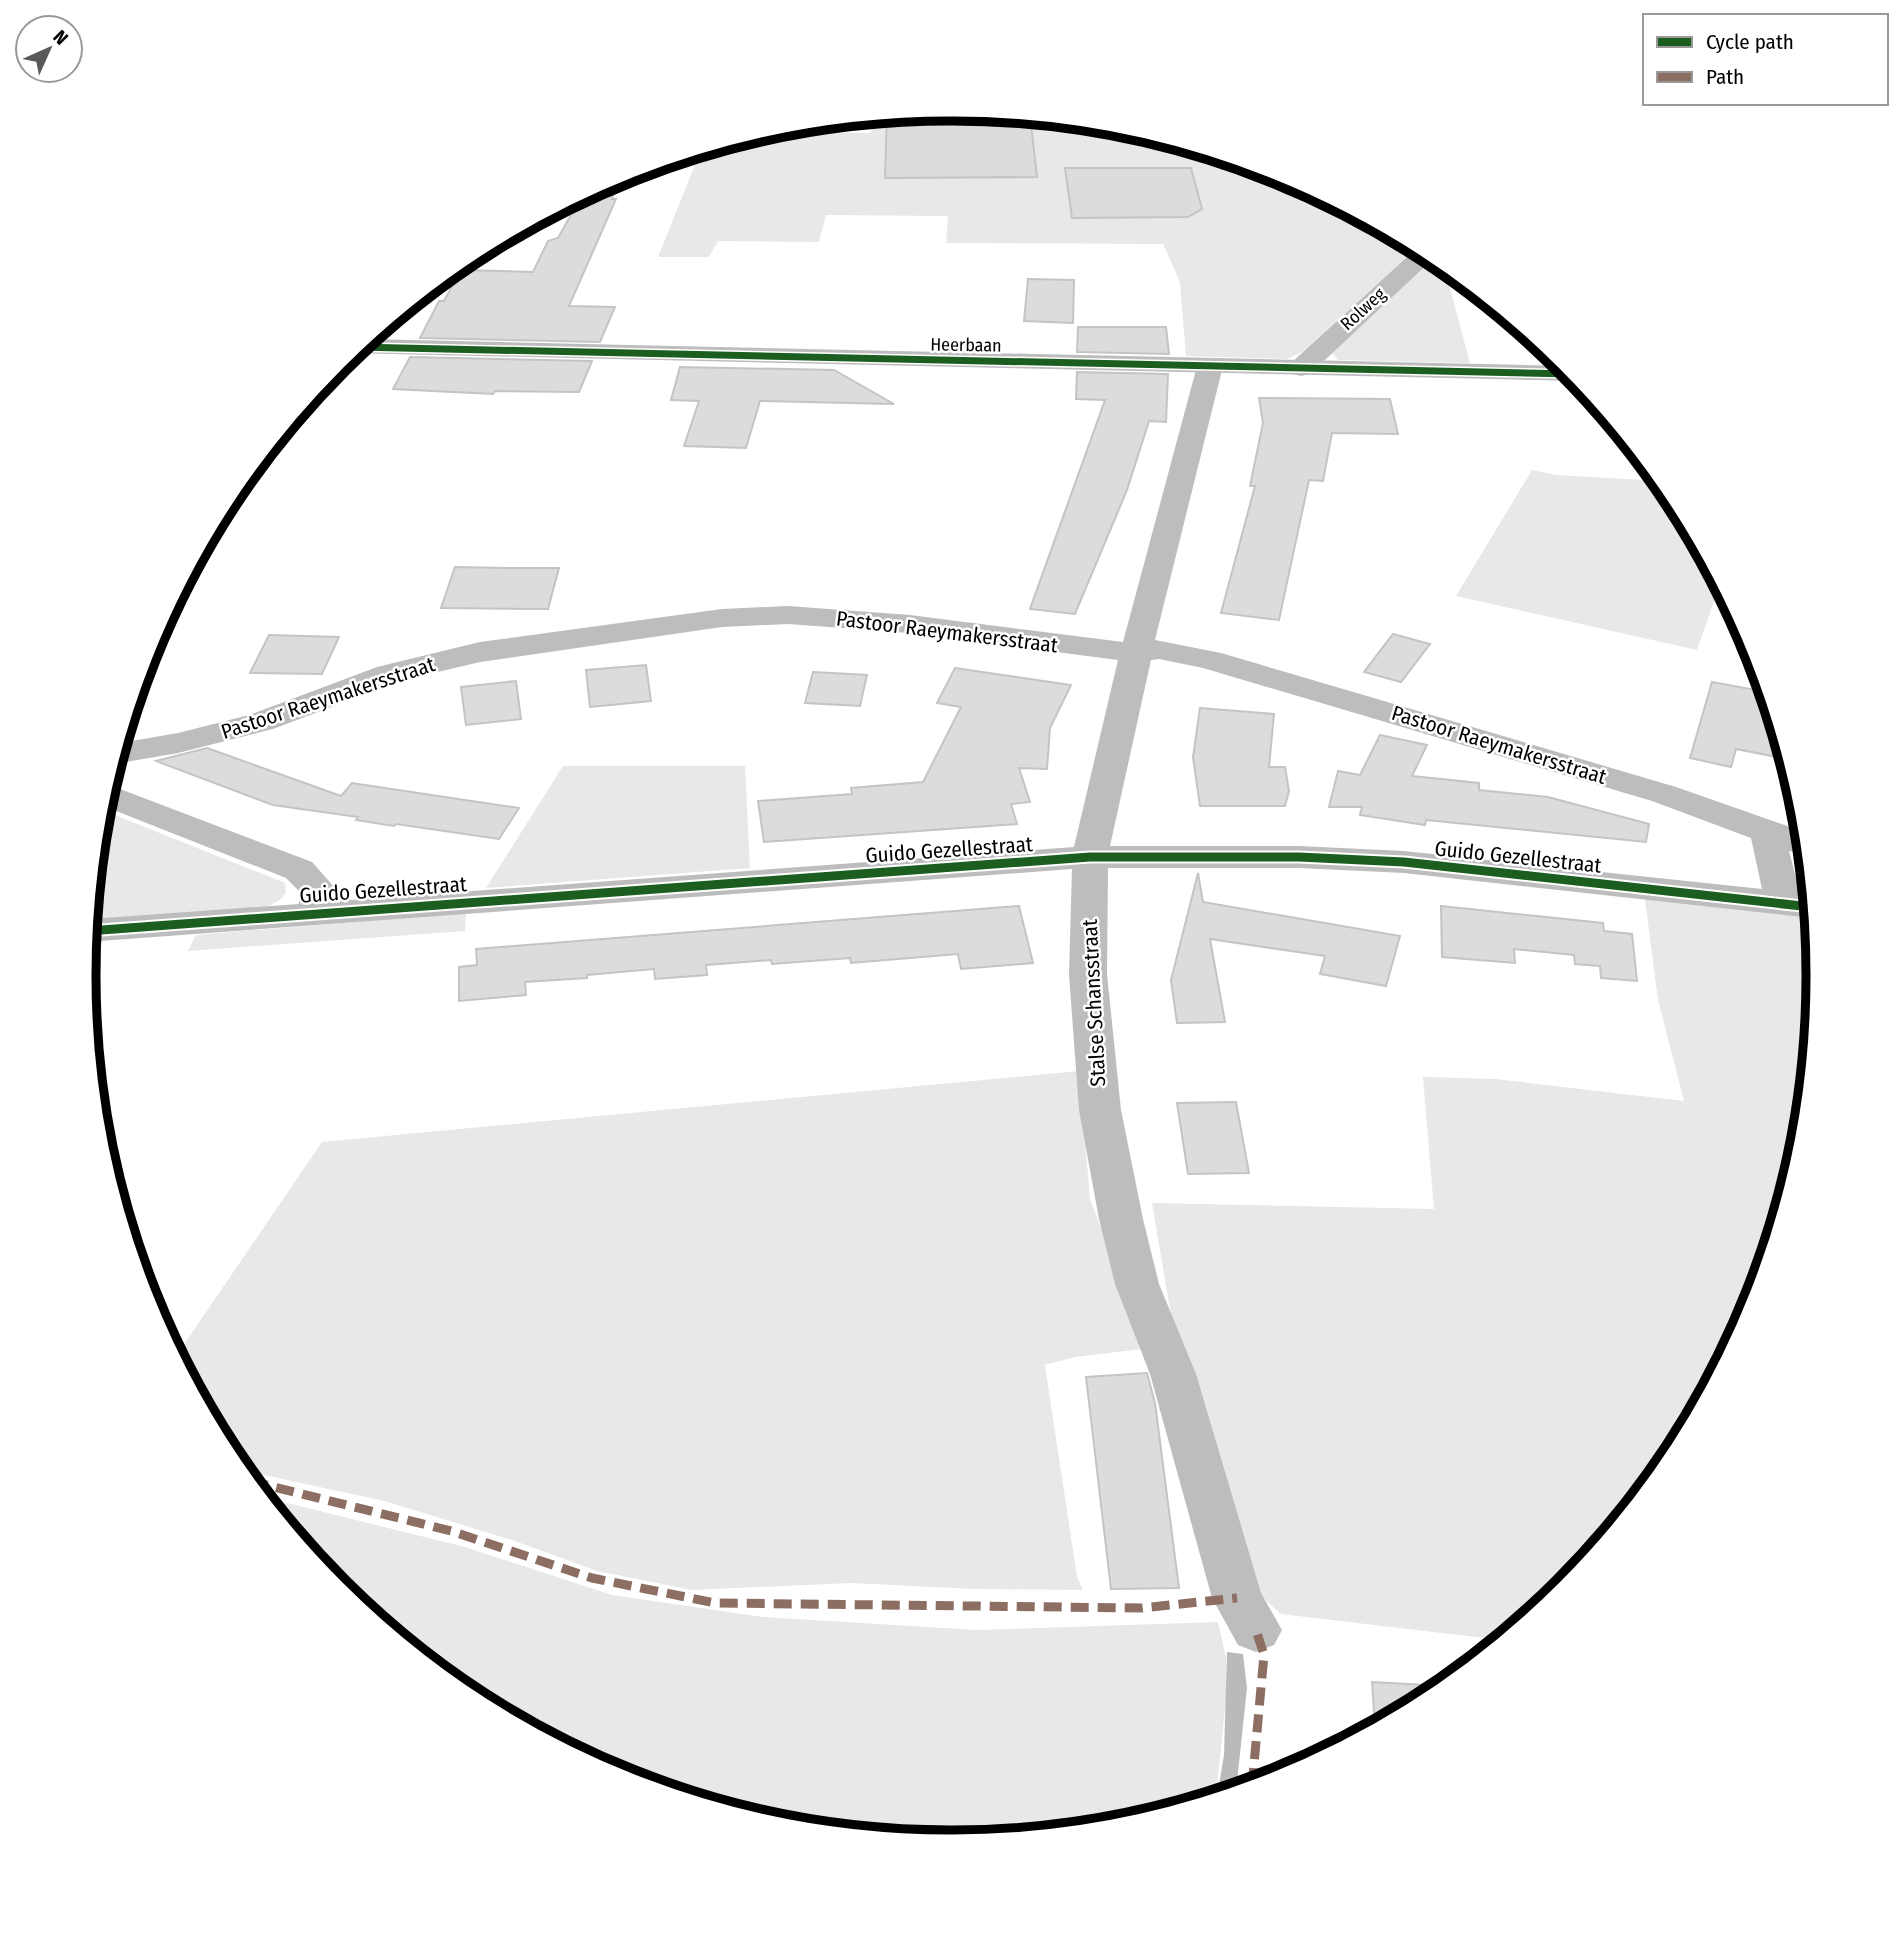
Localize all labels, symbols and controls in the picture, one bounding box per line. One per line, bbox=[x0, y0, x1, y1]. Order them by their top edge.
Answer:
north arrow bbox=[14, 14, 84, 84]
legend bbox=[1643, 14, 1888, 105]
text: N bbox=[49, 25, 73, 49]
text: Cycle path bbox=[1706, 29, 1794, 55]
text: Path bbox=[1706, 64, 1744, 90]
street label: Rolweg bbox=[1336, 283, 1390, 335]
street label: Heerbaan bbox=[930, 333, 1002, 357]
street label: Pastoor Raeymakersstraat bbox=[835, 605, 1059, 659]
street label: Pastoor Raeymakersstraat bbox=[218, 651, 438, 745]
street label: Pastoor Raeymakersstraat bbox=[1388, 700, 1610, 790]
street label: Guido Gezellestraat bbox=[865, 831, 1034, 869]
street label: Guido Gezellestraat bbox=[1433, 835, 1603, 879]
street label: Guido Gezellestraat bbox=[299, 871, 468, 909]
street label: Stalse Schansstraat bbox=[1077, 919, 1111, 1087]

